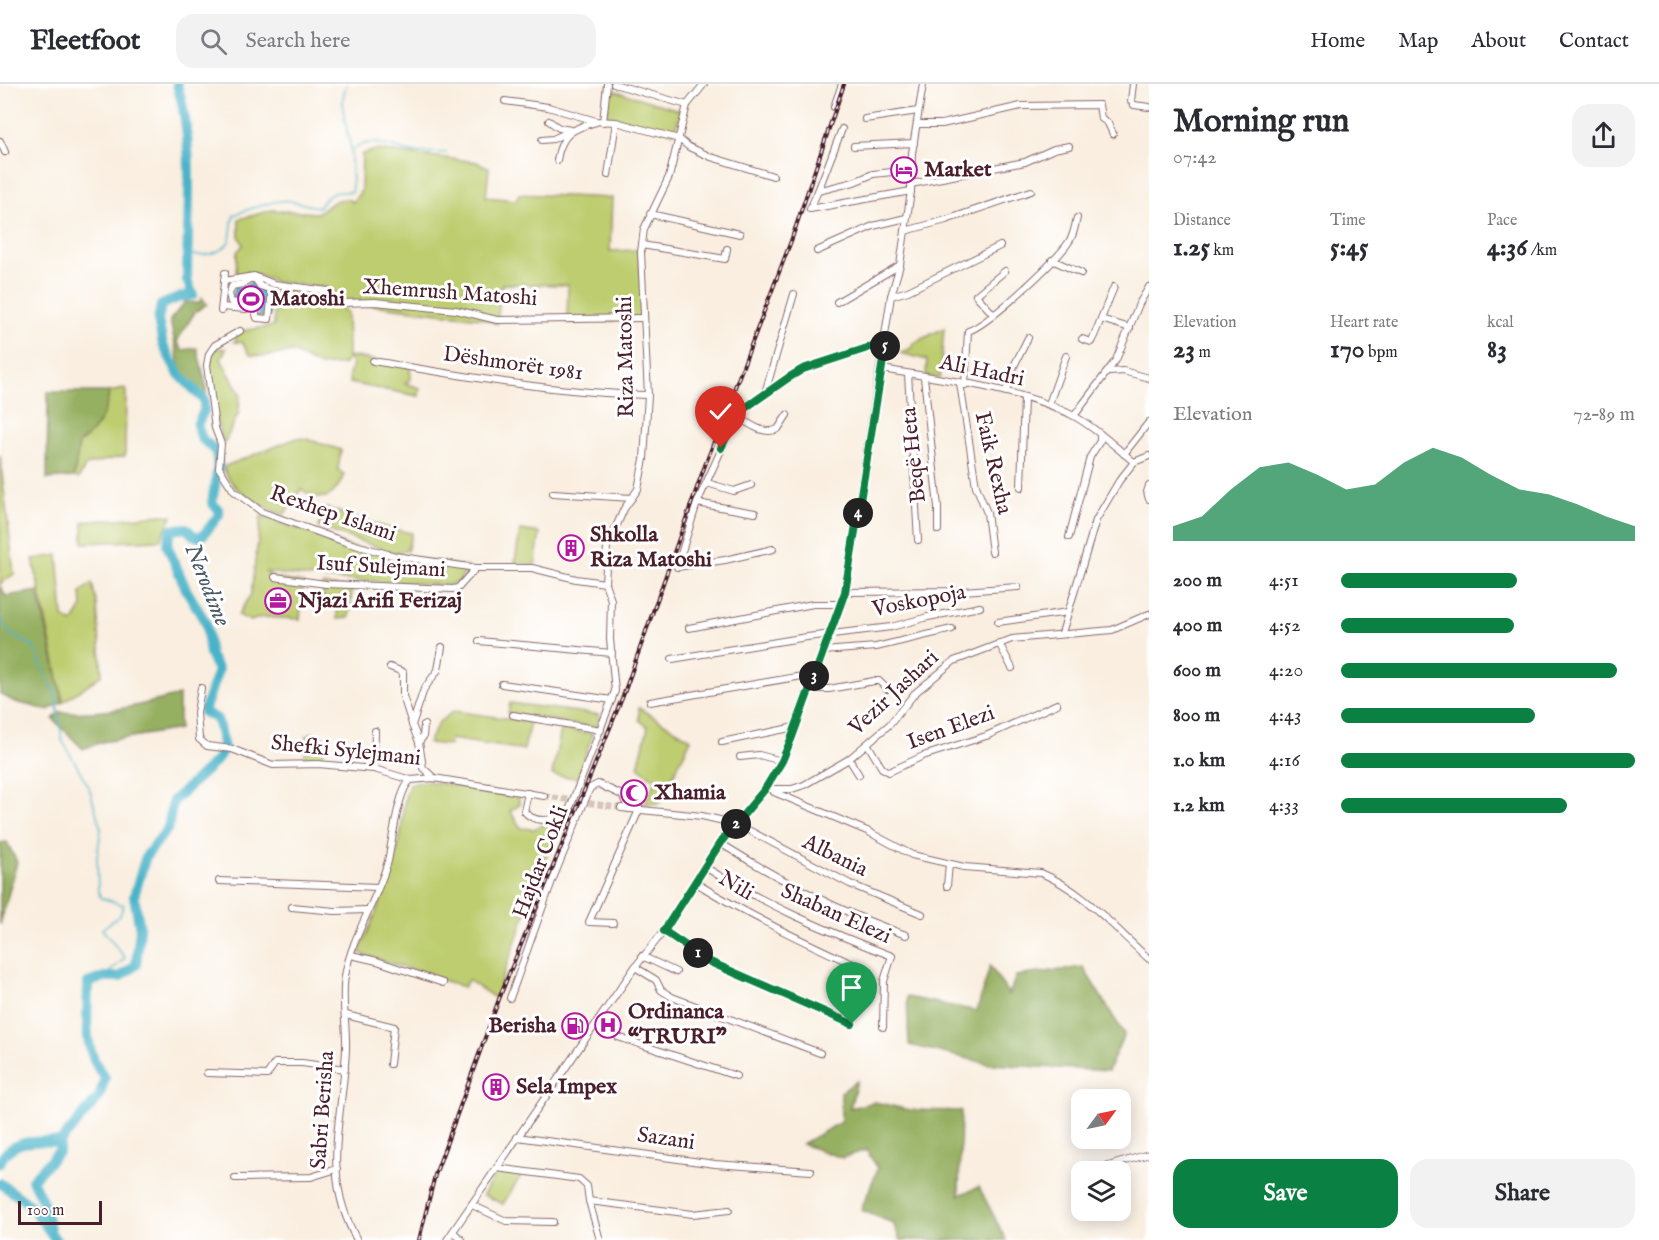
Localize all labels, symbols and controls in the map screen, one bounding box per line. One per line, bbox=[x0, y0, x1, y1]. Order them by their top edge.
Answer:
search box bbox=[176, 14, 596, 68]
text: Fleetfoot bbox=[30, 24, 140, 59]
icon: search bbox=[197, 25, 230, 58]
text: Search here bbox=[245, 27, 350, 55]
text: Home bbox=[1310, 28, 1365, 55]
text: Map bbox=[1398, 28, 1438, 55]
text: About bbox=[1471, 28, 1526, 55]
text: Contact bbox=[1559, 28, 1629, 55]
text: Morning run bbox=[1173, 101, 1349, 143]
button: share bbox=[1572, 104, 1635, 167]
text: 07:42 bbox=[1173, 145, 1217, 170]
hotel icon: Market bbox=[889, 155, 919, 185]
place label: Market bbox=[924, 156, 992, 184]
text: Distance bbox=[1173, 211, 1231, 231]
text: Time bbox=[1330, 211, 1366, 231]
text: Pace bbox=[1487, 211, 1517, 231]
text: 1.25 bbox=[1173, 231, 1210, 264]
text: 5:45 bbox=[1330, 231, 1368, 264]
text: 4:36 bbox=[1487, 231, 1527, 264]
text: km bbox=[1210, 241, 1234, 261]
text: /km bbox=[1527, 241, 1557, 261]
street label: Xhemrush Matoshi bbox=[362, 273, 538, 313]
sports icon: Matoshi bbox=[236, 284, 266, 314]
place label: Matoshi bbox=[270, 285, 345, 313]
street label: Riza Matoshi bbox=[611, 296, 641, 418]
text: Elevation bbox=[1173, 313, 1236, 333]
text: Heart rate bbox=[1330, 313, 1398, 333]
text: kcal bbox=[1487, 313, 1514, 333]
pin: 5 bbox=[870, 331, 900, 361]
text: 23 bbox=[1173, 333, 1195, 366]
text: 170 bbox=[1330, 333, 1365, 366]
text: 83 bbox=[1487, 333, 1507, 366]
text: 5 bbox=[882, 336, 888, 356]
street label: Dëshmorët 1981 bbox=[441, 340, 585, 388]
text: m bbox=[1195, 343, 1211, 363]
text: bpm bbox=[1365, 343, 1398, 363]
street label: Ali Hadri bbox=[936, 348, 1027, 394]
pin bbox=[695, 386, 746, 448]
icon: check bbox=[704, 395, 737, 428]
text: Elevation bbox=[1173, 402, 1252, 427]
text: 72–89 m bbox=[1573, 402, 1635, 427]
street label: Beqë Heta bbox=[895, 405, 933, 504]
street label: Faik Rexha bbox=[968, 409, 1018, 517]
street label: Rexhep Islami bbox=[266, 479, 400, 549]
pin: 4 bbox=[843, 498, 873, 528]
text: 4 bbox=[854, 503, 862, 523]
place label: Shkolla Riza Matoshi bbox=[590, 521, 712, 574]
building icon: Shkolla Riza Matoshi bbox=[556, 533, 586, 563]
water label: Nerodime bbox=[176, 539, 238, 631]
street label: Isuf Sulejmani bbox=[316, 550, 446, 584]
text: 200 m bbox=[1173, 568, 1222, 593]
text: 4:51 bbox=[1269, 568, 1299, 593]
street label: Voskopoja bbox=[869, 578, 969, 624]
office icon: Njazi Arifi Ferizaj bbox=[263, 586, 293, 616]
place label: Njazi Arifi Ferizaj bbox=[297, 587, 462, 615]
text: 400 m bbox=[1173, 613, 1222, 638]
text: 4:52 bbox=[1269, 613, 1301, 638]
street label: Vezir Jashari bbox=[842, 644, 945, 743]
text: 600 m bbox=[1173, 658, 1221, 683]
text: 4:20 bbox=[1269, 658, 1303, 683]
pin: 3 bbox=[799, 661, 829, 691]
text: 3 bbox=[811, 666, 817, 686]
street label: Isen Elezi bbox=[903, 699, 999, 757]
text: 800 m bbox=[1173, 703, 1220, 728]
text: 4:43 bbox=[1269, 703, 1301, 728]
street label: Shefki Sylejmani bbox=[270, 729, 422, 773]
text: 1.0 km bbox=[1173, 748, 1225, 773]
text: 4:16 bbox=[1269, 748, 1300, 773]
mosque icon: Xhamia bbox=[619, 778, 649, 808]
place label: Xhamia bbox=[653, 779, 726, 807]
text: 1.2 km bbox=[1173, 793, 1225, 818]
text: 4:33 bbox=[1269, 793, 1299, 818]
street label: Hajdar Cokli bbox=[507, 801, 575, 923]
pin: 2 bbox=[721, 809, 751, 839]
text: 2 bbox=[732, 814, 740, 834]
street label: Albania bbox=[797, 828, 873, 884]
street label: Nili bbox=[713, 865, 759, 907]
street label: Shaban Elezi bbox=[777, 877, 896, 951]
pin: 1 bbox=[683, 938, 713, 968]
text: 1 bbox=[695, 943, 701, 963]
pin bbox=[826, 962, 877, 1024]
icon: arrive bbox=[835, 971, 868, 1004]
place label: Ordinanca “TRURI” bbox=[628, 998, 727, 1051]
hospital icon: Ordinanca “TRURI” bbox=[593, 1010, 623, 1040]
fuel station icon: Berisha bbox=[560, 1011, 590, 1041]
place label: Berisha bbox=[488, 1012, 556, 1040]
street label: Sabri Berisha bbox=[305, 1049, 341, 1170]
building icon: Sela Impex bbox=[481, 1072, 511, 1102]
place label: Sela Impex bbox=[516, 1073, 617, 1101]
north arrow bbox=[1071, 1089, 1131, 1149]
map controls bbox=[1071, 1089, 1131, 1221]
street label: Sazani bbox=[635, 1121, 697, 1157]
button: Save bbox=[1173, 1159, 1398, 1228]
button: Share bbox=[1410, 1159, 1635, 1228]
button: layers bbox=[1071, 1161, 1131, 1221]
scale bar bbox=[18, 1198, 102, 1226]
text: 100 m bbox=[27, 1201, 64, 1221]

